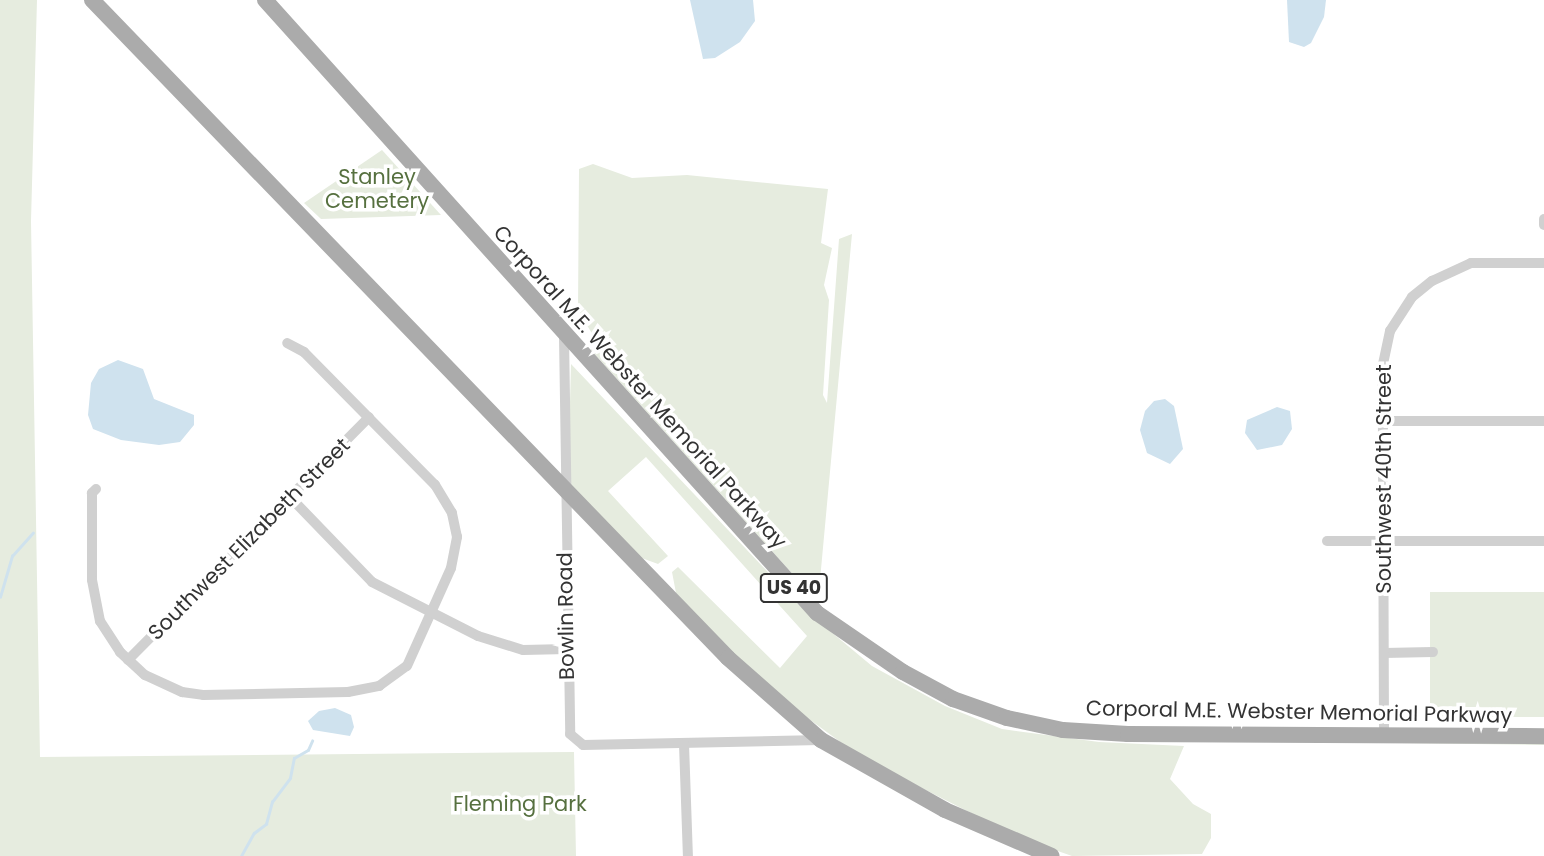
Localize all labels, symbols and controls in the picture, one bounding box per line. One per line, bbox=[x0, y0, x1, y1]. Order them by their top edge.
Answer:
park label: Stanley Cemetery bbox=[325, 164, 429, 214]
street label: Corporal M.E. Webster Memorial Parkway bbox=[488, 220, 792, 554]
street label: Southwest 40th Street bbox=[1371, 364, 1397, 594]
street label: Southwest Elizabeth Street bbox=[143, 433, 355, 645]
street label: Bowlin Road bbox=[552, 552, 580, 680]
road number: US 40 bbox=[759, 572, 829, 604]
street label: Corporal M.E. Webster Memorial Parkway bbox=[1086, 696, 1512, 728]
park label: Fleming Park bbox=[453, 791, 587, 817]

